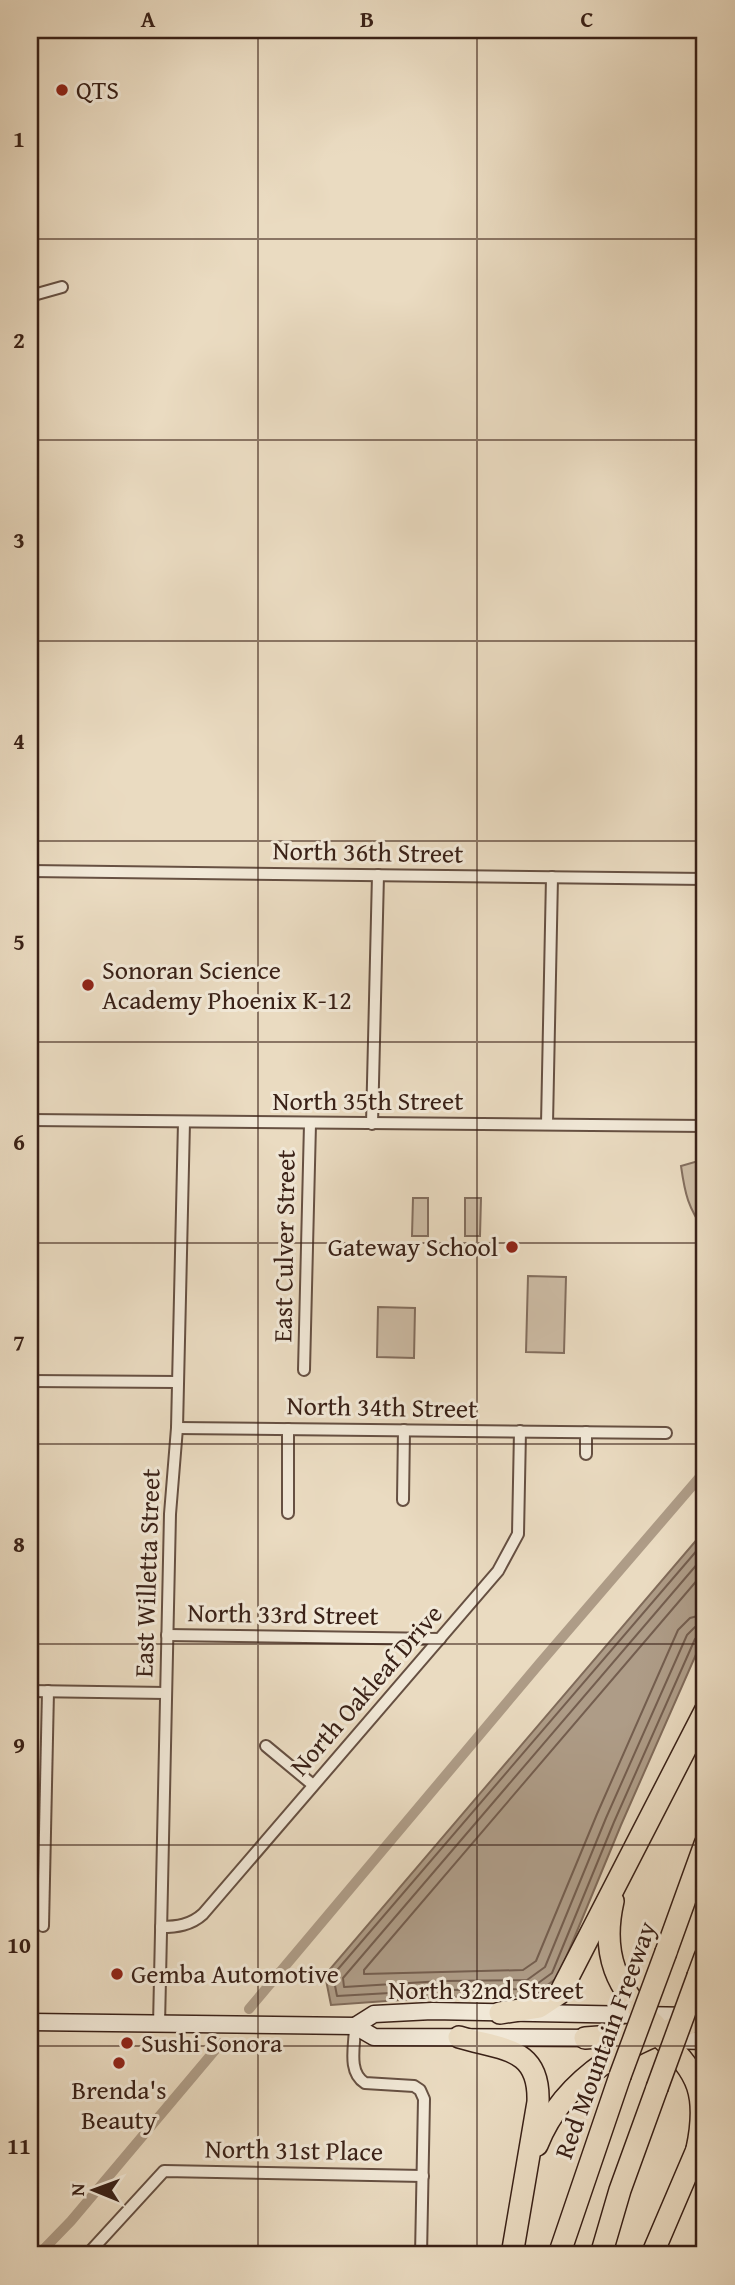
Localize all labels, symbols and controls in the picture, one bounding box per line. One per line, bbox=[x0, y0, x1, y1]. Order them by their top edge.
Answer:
text: A bbox=[141, 2, 156, 35]
text: B bbox=[360, 2, 374, 35]
text: C bbox=[580, 2, 594, 35]
place label: QTS bbox=[76, 70, 119, 109]
marker: QTS bbox=[54, 82, 70, 98]
text: 1 bbox=[13, 122, 25, 155]
text: 2 bbox=[13, 323, 25, 356]
text: 3 bbox=[13, 523, 25, 556]
text: 4 bbox=[13, 724, 25, 757]
street label: North 36th Street bbox=[272, 830, 464, 873]
text: 5 bbox=[13, 925, 25, 958]
place label: Sonoran Science Academy Phoenix K-12 bbox=[102, 950, 352, 1019]
marker: Sonoran Science Academy Phoenix K-12 bbox=[80, 977, 96, 993]
street label: North 35th Street bbox=[273, 1081, 463, 1120]
text: 6 bbox=[13, 1125, 25, 1158]
street label: East Culver Street bbox=[262, 1149, 305, 1343]
place label: Gateway School bbox=[328, 1227, 498, 1266]
marker: Gateway School bbox=[504, 1239, 520, 1255]
text: 7 bbox=[13, 1326, 25, 1359]
street label: North 34th Street bbox=[286, 1385, 478, 1428]
street label: East Willetta Street bbox=[123, 1468, 170, 1678]
text: 8 bbox=[13, 1527, 25, 1560]
street label: North 33rd Street bbox=[187, 1592, 379, 1635]
street label: North Oakleaf Drive bbox=[280, 1595, 451, 1784]
text: 9 bbox=[13, 1728, 25, 1761]
street label: Red Mountain Freeway bbox=[543, 1916, 666, 2164]
text: 10 bbox=[7, 1928, 31, 1961]
place label: Gemba Automotive bbox=[131, 1954, 339, 1993]
marker: Gemba Automotive bbox=[109, 1966, 125, 1982]
street label: North 32nd Street bbox=[388, 1970, 584, 2009]
place label: Sushi Sonora bbox=[141, 2023, 283, 2062]
marker: Sushi Sonora bbox=[119, 2035, 135, 2051]
marker: Brenda's Beauty bbox=[111, 2055, 127, 2071]
place label: Brenda's Beauty bbox=[71, 2070, 167, 2139]
street label: North 31st Place bbox=[205, 2128, 383, 2171]
text: 11 bbox=[7, 2129, 31, 2162]
north arrow bbox=[60, 2156, 130, 2226]
text: N bbox=[63, 2183, 91, 2196]

